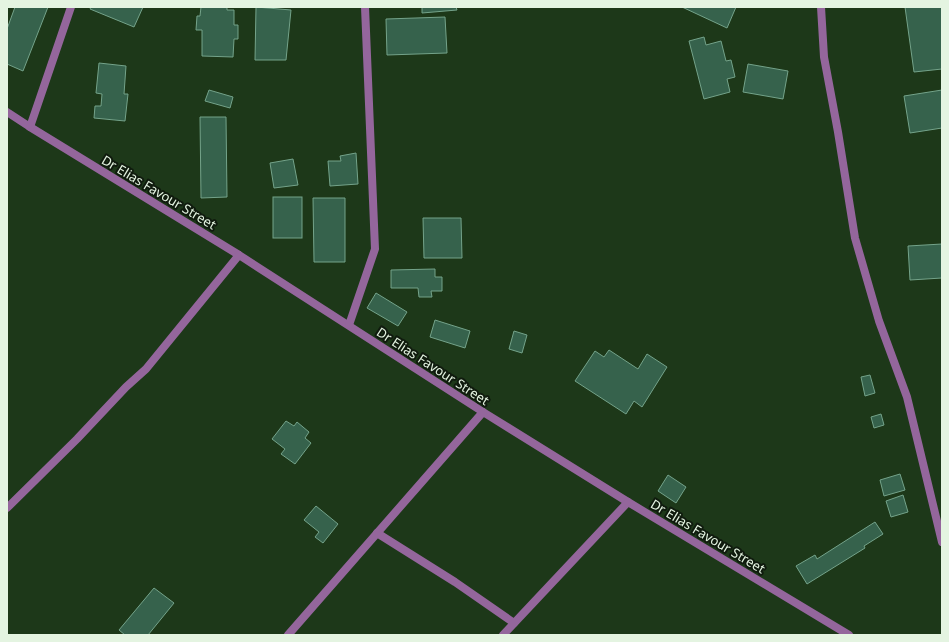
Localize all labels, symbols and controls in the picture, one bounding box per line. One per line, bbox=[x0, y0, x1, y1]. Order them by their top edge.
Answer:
street label: Dr Elias Favour Street bbox=[98, 151, 220, 234]
street label: Dr Elias Favour Street bbox=[373, 323, 493, 409]
street label: Dr Elias Favour Street bbox=[647, 495, 769, 578]

